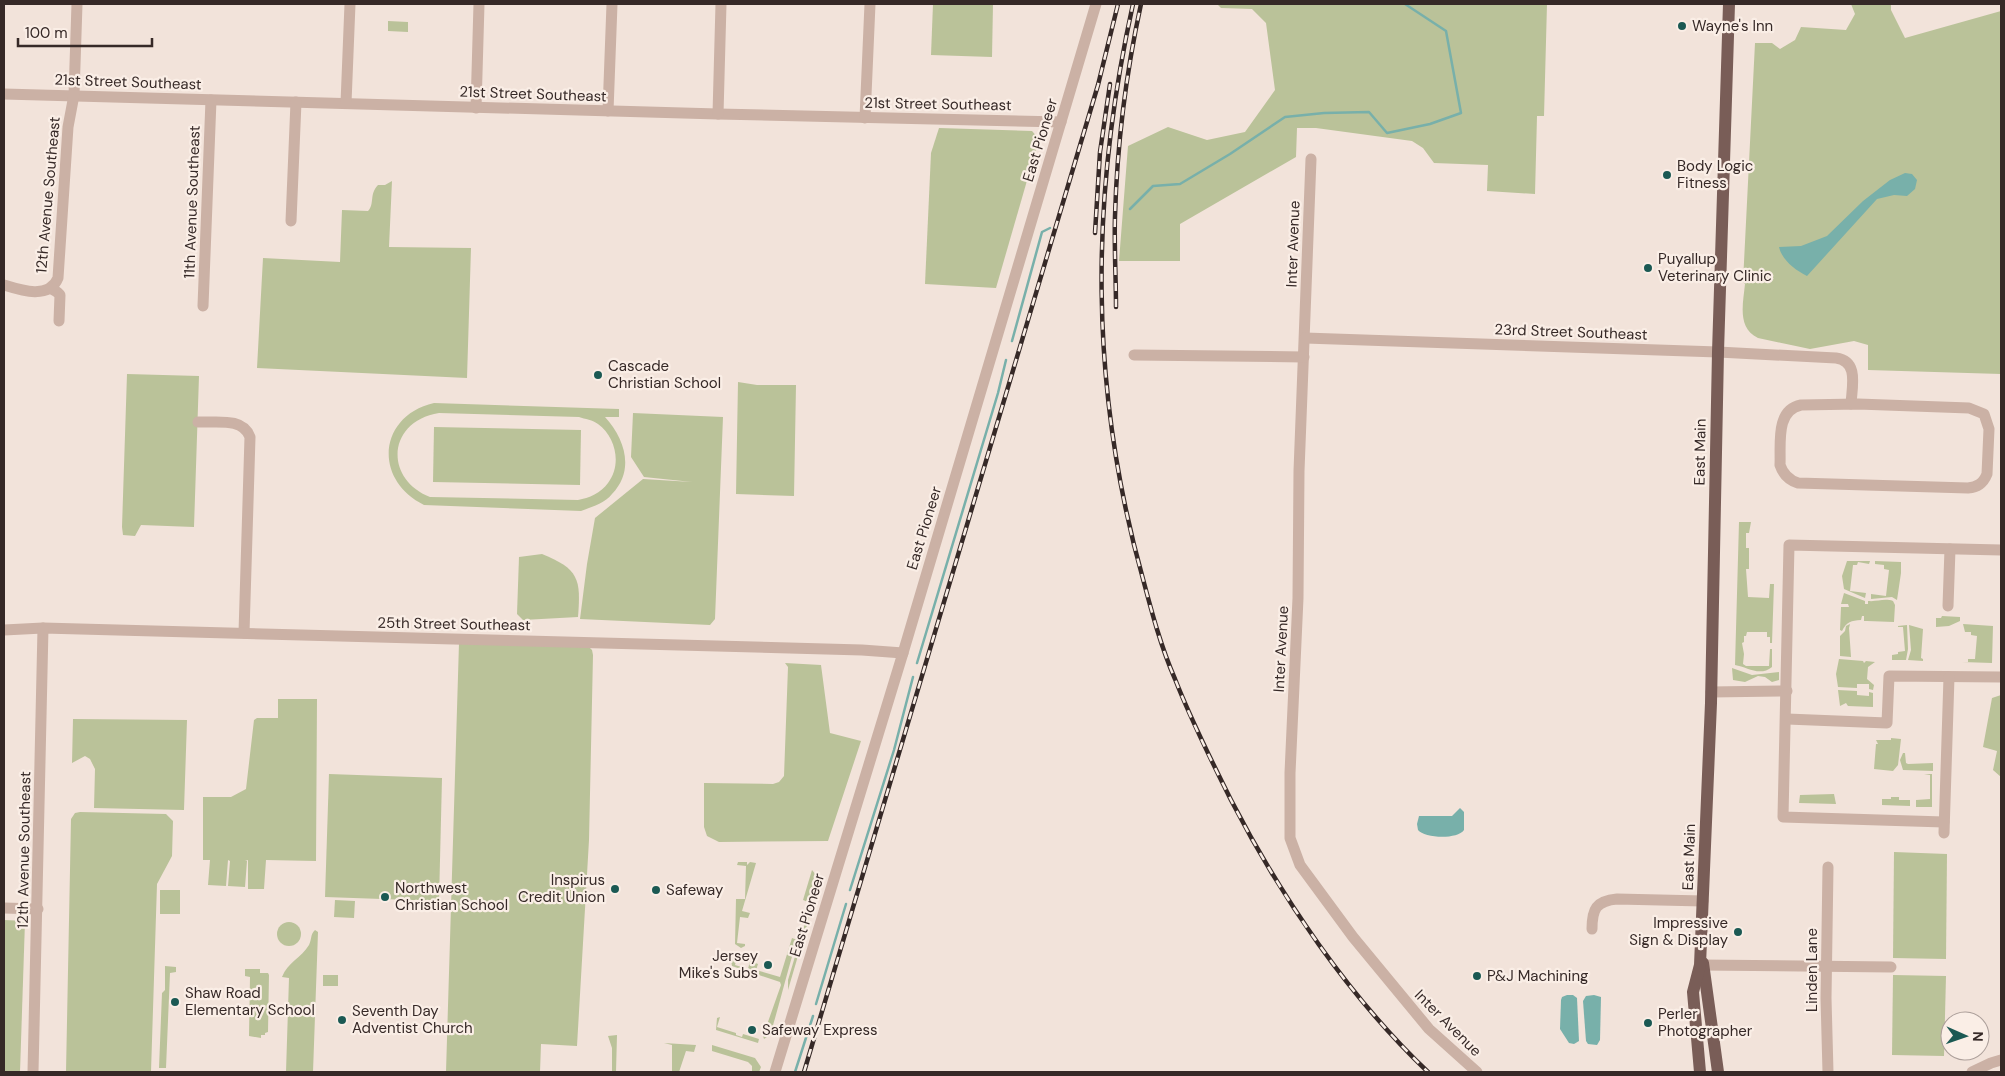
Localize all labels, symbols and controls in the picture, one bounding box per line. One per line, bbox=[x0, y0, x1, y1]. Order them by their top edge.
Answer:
scale bar bbox=[18, 15, 151, 47]
place label: Wayne's Inn bbox=[1692, 16, 1773, 36]
marker: Wayne's Inn bbox=[1676, 20, 1688, 32]
text: 100 m bbox=[25, 23, 68, 43]
street label: 21st Street Southeast bbox=[54, 69, 202, 95]
street label: 21st Street Southeast bbox=[459, 81, 607, 107]
street label: 21st Street Southeast bbox=[864, 93, 1012, 115]
street label: East Pioneer bbox=[1018, 95, 1062, 184]
street label: 12th Avenue Southeast bbox=[31, 116, 65, 274]
street label: 11th Avenue Southeast bbox=[179, 125, 205, 279]
place label: Body Logic Fitness bbox=[1677, 156, 1753, 193]
marker: Body Logic Fitness bbox=[1661, 169, 1673, 181]
street label: Inter Avenue bbox=[1281, 200, 1305, 288]
place label: Puyallup Veterinary Clinic bbox=[1658, 249, 1772, 286]
marker: Puyallup Veterinary Clinic bbox=[1642, 262, 1654, 274]
street label: 23rd Street Southeast bbox=[1494, 319, 1648, 345]
place label: Cascade Christian School bbox=[608, 356, 721, 393]
marker: Cascade Christian School bbox=[592, 369, 604, 381]
street label: East Main bbox=[1689, 418, 1711, 486]
street label: East Pioneer bbox=[902, 483, 946, 572]
street label: Inter Avenue bbox=[1269, 605, 1293, 693]
street label: 25th Street Southeast bbox=[377, 613, 531, 635]
street label: 12th Avenue Southeast bbox=[13, 771, 35, 929]
street label: East Main bbox=[1678, 823, 1700, 891]
place label: Inspirus Credit Union bbox=[518, 870, 605, 907]
street label: East Pioneer bbox=[785, 870, 829, 959]
place label: Northwest Christian School bbox=[395, 878, 508, 915]
place label: Safeway bbox=[666, 880, 724, 900]
marker: Inspirus Credit Union bbox=[609, 883, 621, 895]
marker: Safeway bbox=[650, 884, 662, 896]
marker: Northwest Christian School bbox=[379, 891, 391, 903]
place label: Impressive Sign & Display bbox=[1629, 913, 1729, 950]
marker: Impressive Sign & Display bbox=[1732, 926, 1744, 938]
street label: Linden Lane bbox=[1802, 928, 1822, 1012]
place label: Jersey Mike's Subs bbox=[679, 946, 759, 983]
marker: Jersey Mike's Subs bbox=[762, 959, 774, 971]
place label: P&J Machining bbox=[1487, 966, 1588, 986]
marker: P&J Machining bbox=[1471, 970, 1483, 982]
place label: Shaw Road Elementary School bbox=[185, 983, 315, 1020]
street label: Inter Avenue bbox=[1410, 985, 1486, 1061]
marker: Shaw Road Elementary School bbox=[169, 996, 181, 1008]
place label: Seventh Day Adventist Church bbox=[352, 1001, 473, 1038]
place label: Perler Photographer bbox=[1658, 1004, 1753, 1041]
north arrow bbox=[1940, 1011, 1990, 1061]
marker: Seventh Day Adventist Church bbox=[336, 1014, 348, 1026]
marker: Perler Photographer bbox=[1642, 1017, 1654, 1029]
place label: Safeway Express bbox=[762, 1020, 877, 1040]
marker: Safeway Express bbox=[746, 1024, 758, 1036]
text: N bbox=[1969, 1031, 1987, 1042]

